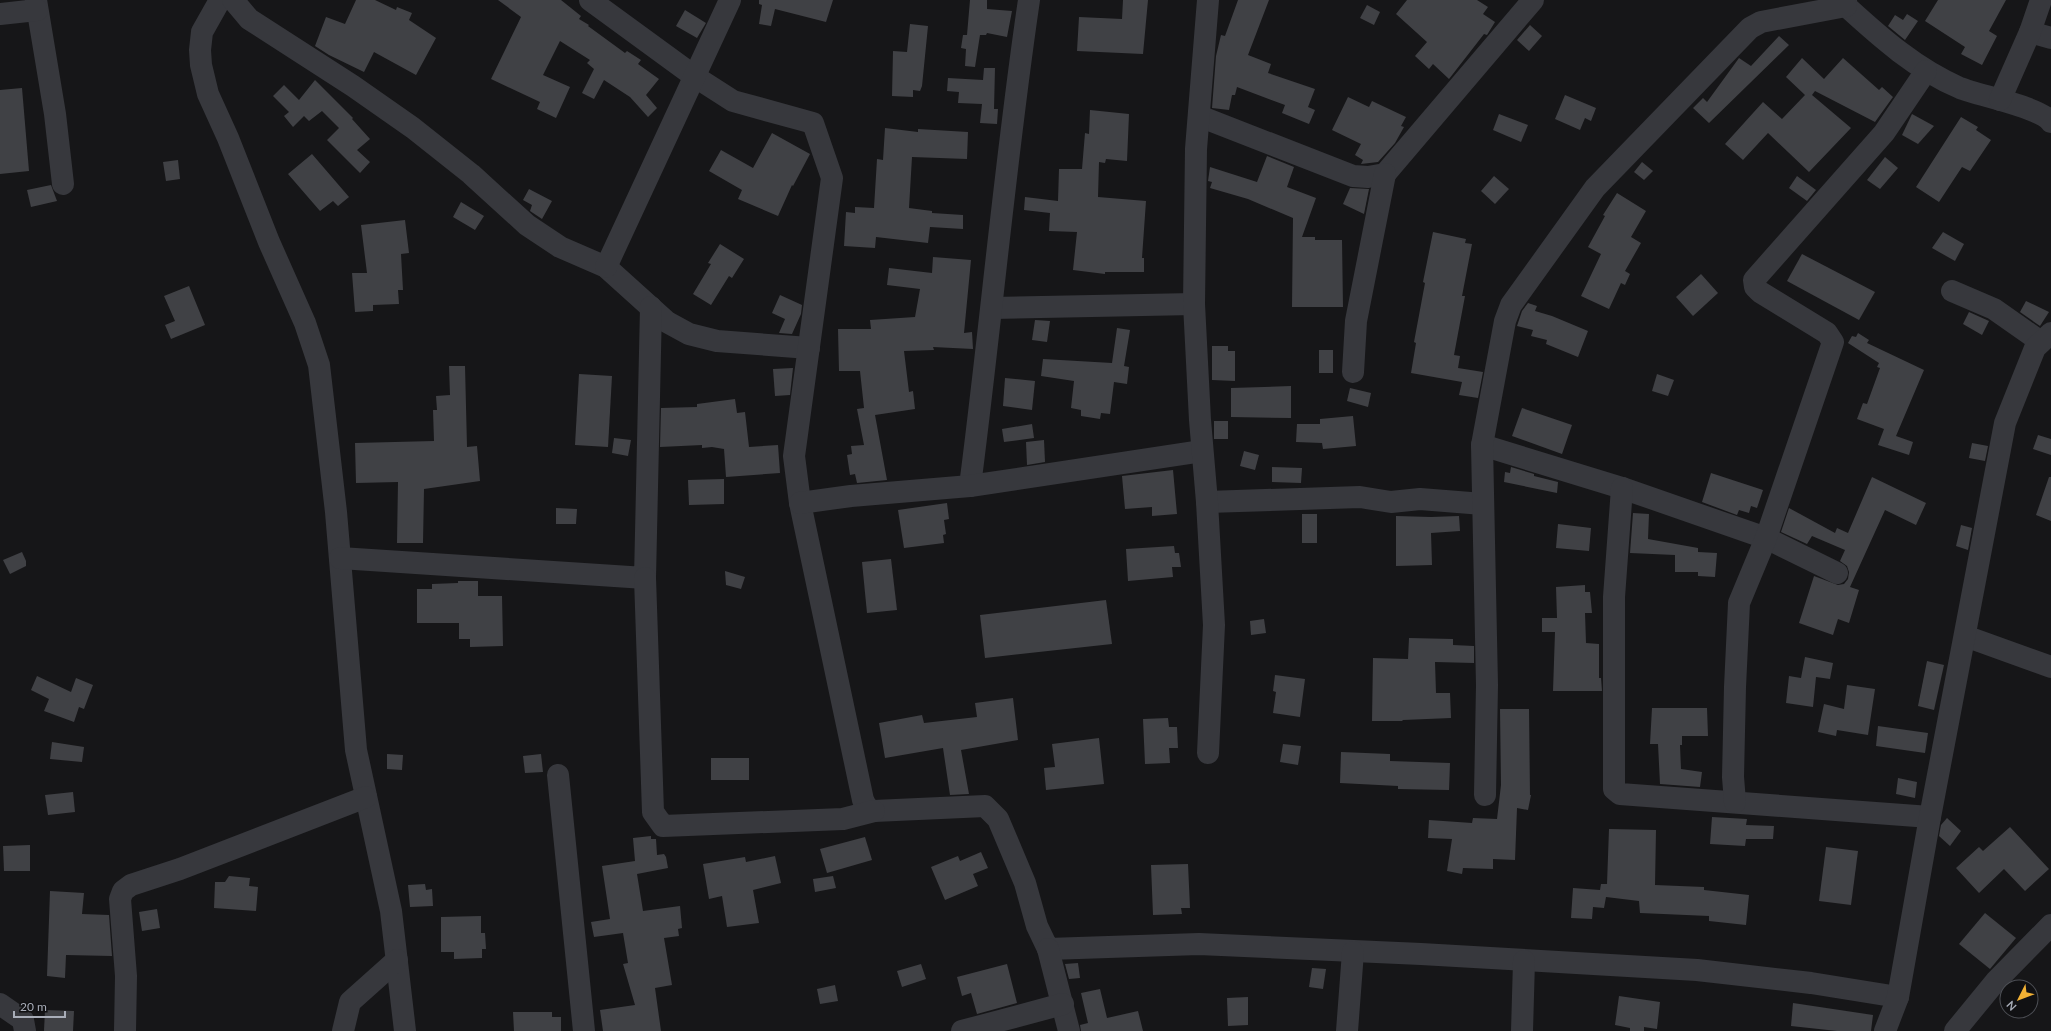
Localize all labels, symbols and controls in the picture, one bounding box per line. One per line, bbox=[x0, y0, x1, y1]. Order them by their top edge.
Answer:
north arrow bbox=[1999, 979, 2039, 1019]
scale bar bbox=[14, 993, 65, 1019]
text: 20 m bbox=[20, 999, 47, 1014]
text: N bbox=[2004, 999, 2019, 1014]

